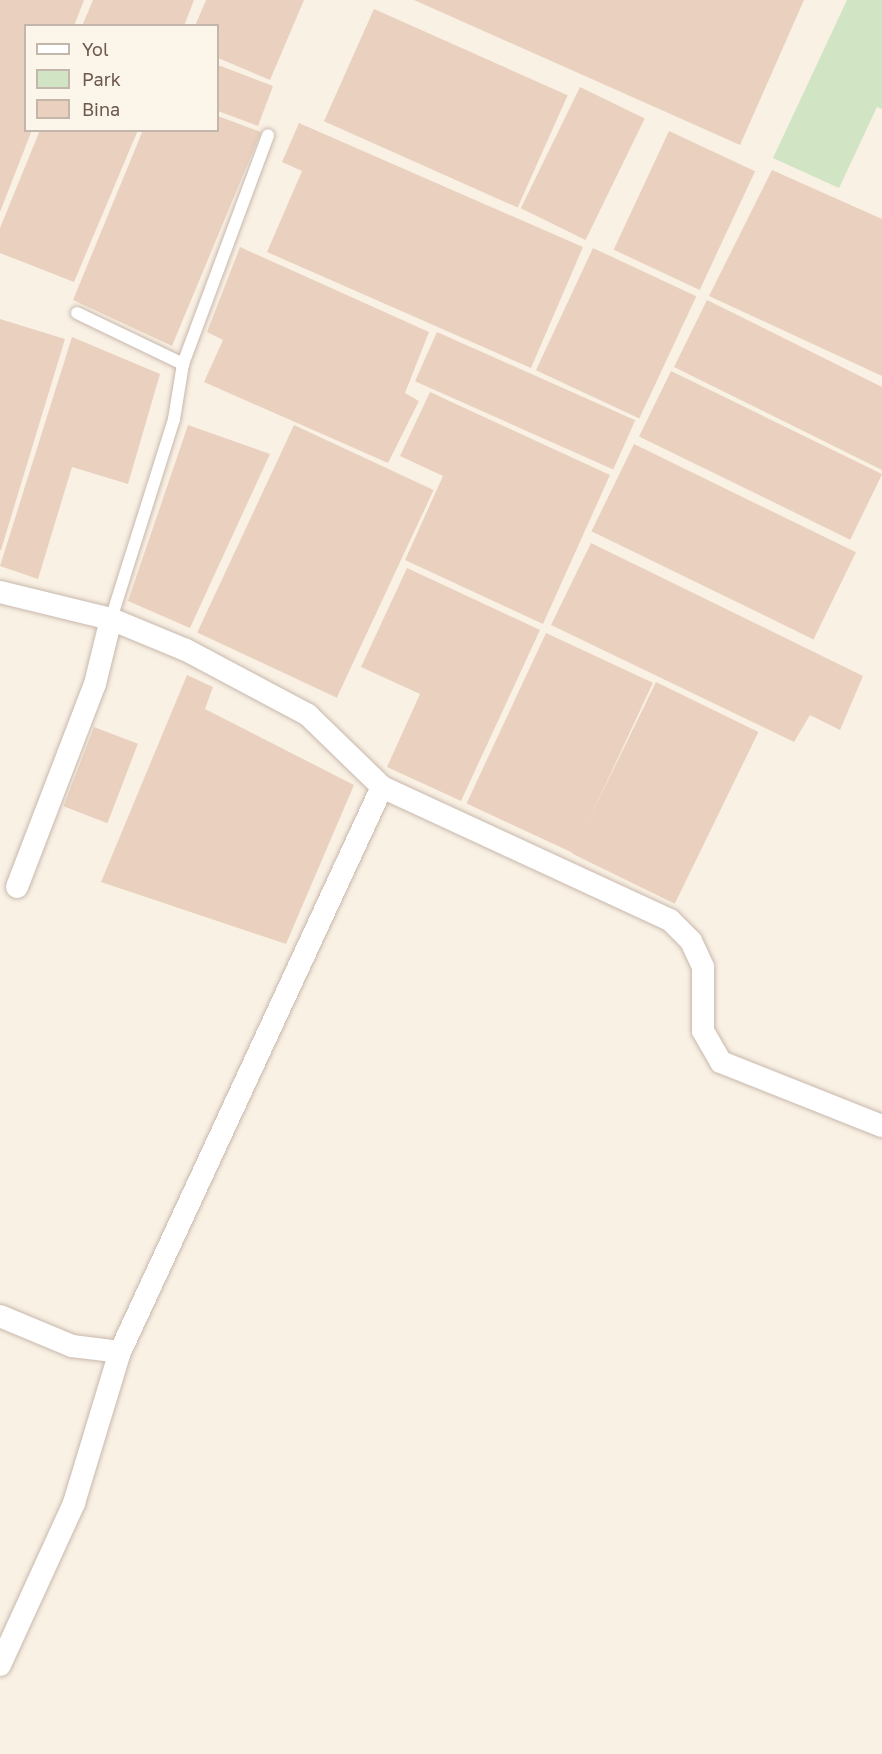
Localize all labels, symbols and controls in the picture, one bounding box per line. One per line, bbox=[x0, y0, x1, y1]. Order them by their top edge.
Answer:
legend bbox=[24, 24, 219, 132]
text: Yol bbox=[82, 38, 109, 60]
text: Park bbox=[82, 68, 121, 90]
text: Bina bbox=[82, 98, 120, 120]

